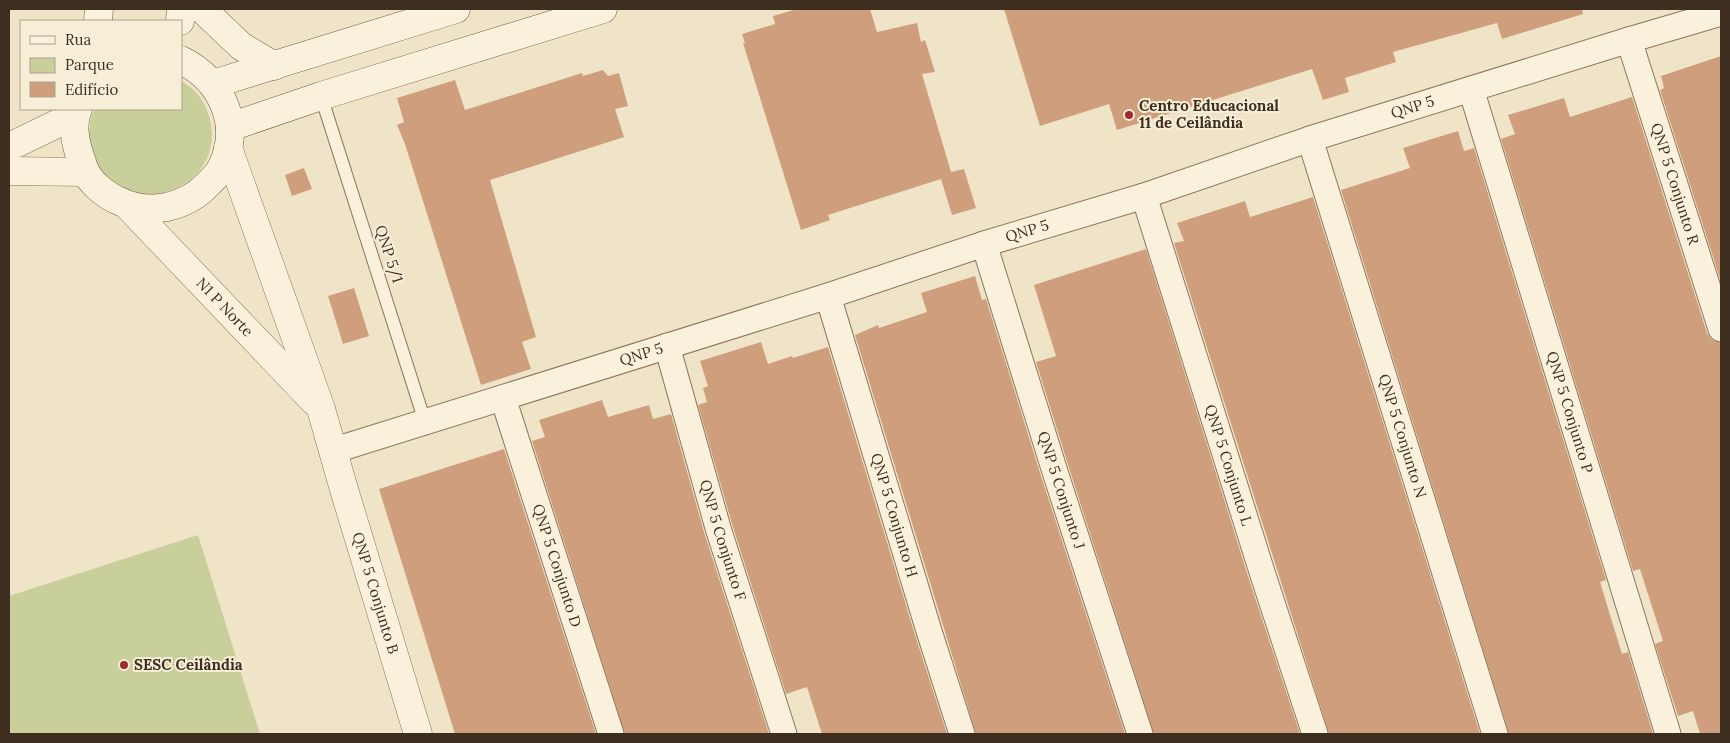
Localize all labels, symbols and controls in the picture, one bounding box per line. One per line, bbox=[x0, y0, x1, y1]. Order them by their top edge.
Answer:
legend bbox=[20, 20, 182, 110]
text: Rua bbox=[65, 30, 91, 49]
text: Parque bbox=[65, 55, 114, 74]
text: Edifício bbox=[65, 80, 118, 99]
street label: QNP 5 bbox=[1388, 91, 1436, 122]
place label: Centro Educacional 11 de Ceilândia bbox=[1139, 96, 1279, 132]
marker: Centro Educacional 11 de Ceilândia bbox=[1123, 109, 1135, 121]
street label: QNP 5 Conjunto R bbox=[1647, 121, 1704, 247]
street label: QNP 5 bbox=[1003, 215, 1051, 246]
street label: QNP 5/1 bbox=[370, 223, 408, 285]
street label: N1 P Norte bbox=[192, 273, 258, 340]
street label: QNP 5 bbox=[617, 338, 665, 370]
street label: QNP 5 Conjunto P bbox=[1543, 349, 1598, 475]
street label: QNP 5 Conjunto N bbox=[1375, 372, 1431, 500]
street label: QNP 5 Conjunto L bbox=[1201, 402, 1257, 528]
street label: QNP 5 Conjunto J bbox=[1034, 429, 1090, 552]
street label: QNP 5 Conjunto H bbox=[867, 451, 922, 580]
street label: QNP 5 Conjunto F bbox=[696, 477, 751, 603]
street label: QNP 5 Conjunto D bbox=[529, 501, 586, 629]
street label: QNP 5 Conjunto B bbox=[348, 530, 403, 656]
place label: SESC Ceilândia bbox=[134, 655, 243, 674]
marker: SESC Ceilândia bbox=[118, 659, 130, 671]

